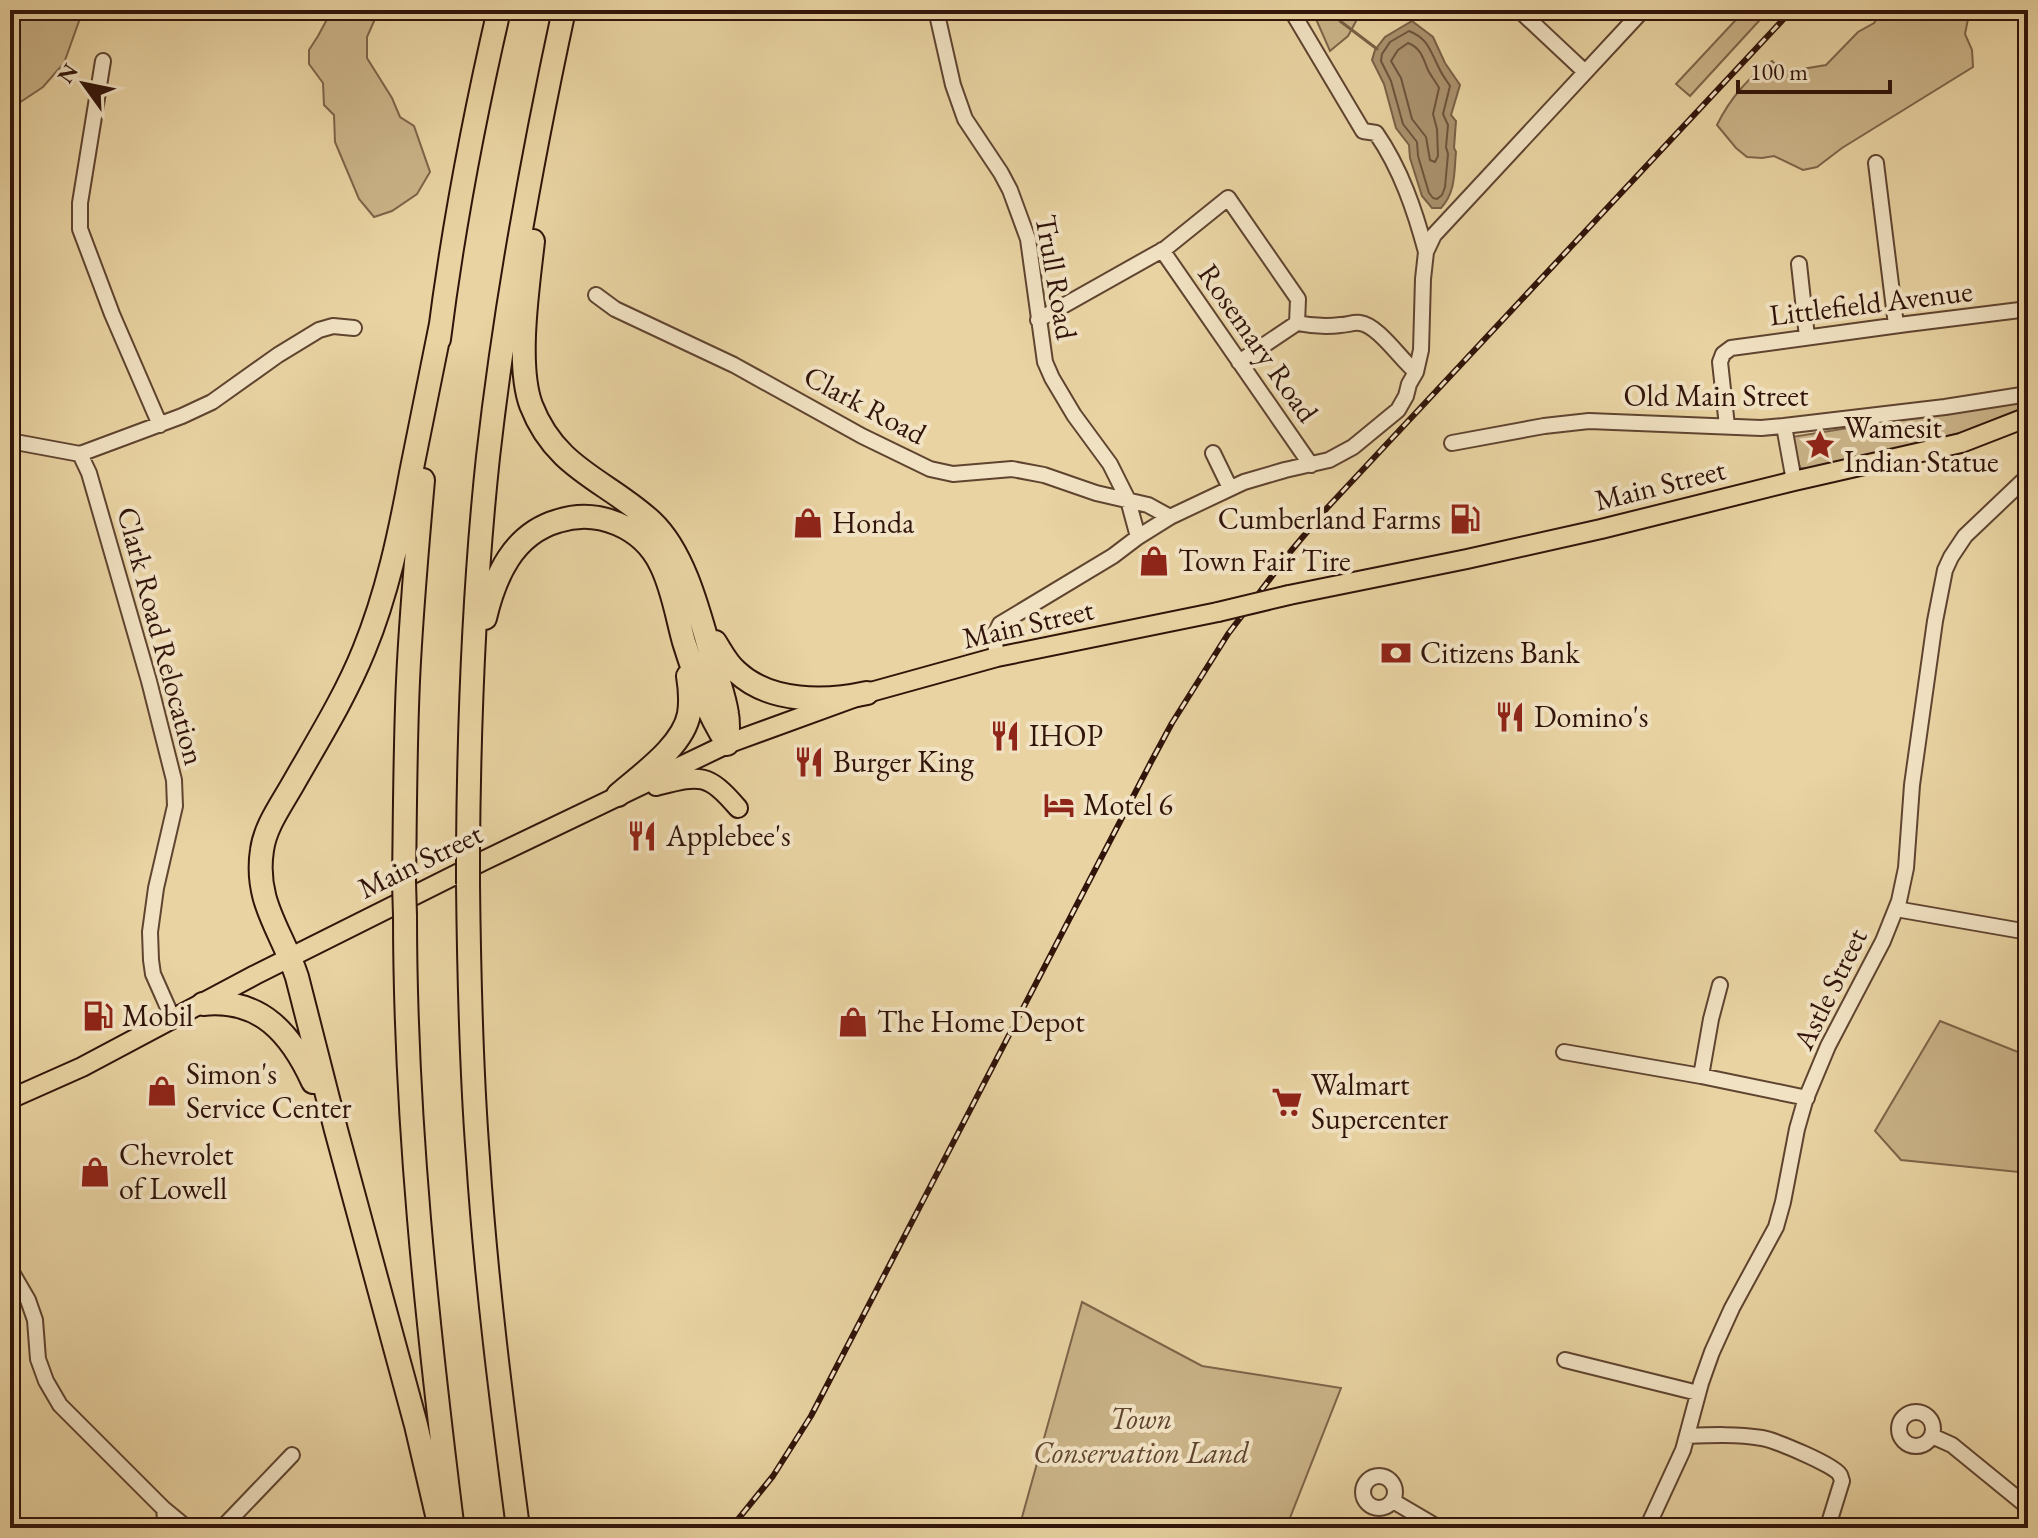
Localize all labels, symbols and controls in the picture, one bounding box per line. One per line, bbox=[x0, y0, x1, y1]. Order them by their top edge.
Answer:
north arrow bbox=[44, 44, 124, 124]
scale bar bbox=[1738, 44, 1890, 94]
text: 100 m bbox=[1750, 56, 1808, 87]
text: N bbox=[51, 58, 85, 89]
street label: Trull Road bbox=[1026, 211, 1087, 343]
street label: Rosemary Road bbox=[1189, 256, 1328, 430]
street label: Littlefield Avenue bbox=[1767, 271, 1975, 334]
street label: Clark Road bbox=[797, 356, 934, 453]
street label: Old Main Street bbox=[1624, 376, 1809, 415]
place label: Wamesit Indian Statue bbox=[1844, 408, 1999, 481]
place icon: Wamesit Indian Statue bbox=[1803, 428, 1837, 462]
street label: Main Street bbox=[1590, 449, 1730, 520]
place label: Cumberland Farms bbox=[1218, 499, 1441, 538]
fuel station icon: Cumberland Farms bbox=[1448, 502, 1482, 536]
street label: Clark Road Relocation bbox=[108, 503, 215, 769]
place label: Honda bbox=[832, 503, 914, 542]
shop icon: Honda bbox=[791, 506, 825, 540]
place label: Town Fair Tire bbox=[1178, 541, 1351, 580]
shop icon: Town Fair Tire bbox=[1137, 544, 1171, 578]
street label: Main Street bbox=[958, 589, 1098, 658]
place label: Citizens Bank bbox=[1420, 633, 1580, 672]
bank icon: Citizens Bank bbox=[1379, 636, 1413, 670]
place label: Domino's bbox=[1534, 697, 1649, 736]
restaurant icon: Domino's bbox=[1493, 700, 1527, 734]
place label: IHOP bbox=[1029, 716, 1103, 755]
restaurant icon: IHOP bbox=[988, 719, 1022, 753]
place label: Burger King bbox=[833, 742, 975, 781]
restaurant icon: Burger King bbox=[792, 745, 826, 779]
place label: Motel 6 bbox=[1083, 785, 1173, 824]
hotel icon: Motel 6 bbox=[1042, 788, 1076, 822]
street label: Main Street bbox=[351, 814, 489, 907]
place label: Applebee's bbox=[665, 816, 791, 855]
restaurant icon: Applebee's bbox=[625, 819, 659, 853]
street label: Astle Street bbox=[1783, 921, 1876, 1057]
place label: Mobil bbox=[122, 996, 193, 1035]
fuel station icon: Mobil bbox=[81, 999, 115, 1033]
place label: The Home Depot bbox=[877, 1002, 1085, 1041]
shop icon: The Home Depot bbox=[836, 1005, 870, 1039]
place label: Simon's Service Center bbox=[186, 1054, 351, 1127]
place label: Walmart Supercenter bbox=[1311, 1065, 1448, 1138]
shop icon: Simon's Service Center bbox=[145, 1074, 179, 1108]
supermarket icon: Walmart Supercenter bbox=[1270, 1085, 1304, 1119]
place label: Chevrolet of Lowell bbox=[119, 1135, 234, 1208]
shop icon: Chevrolet of Lowell bbox=[78, 1155, 112, 1189]
park label: Town Conservation Land bbox=[1033, 1399, 1250, 1472]

